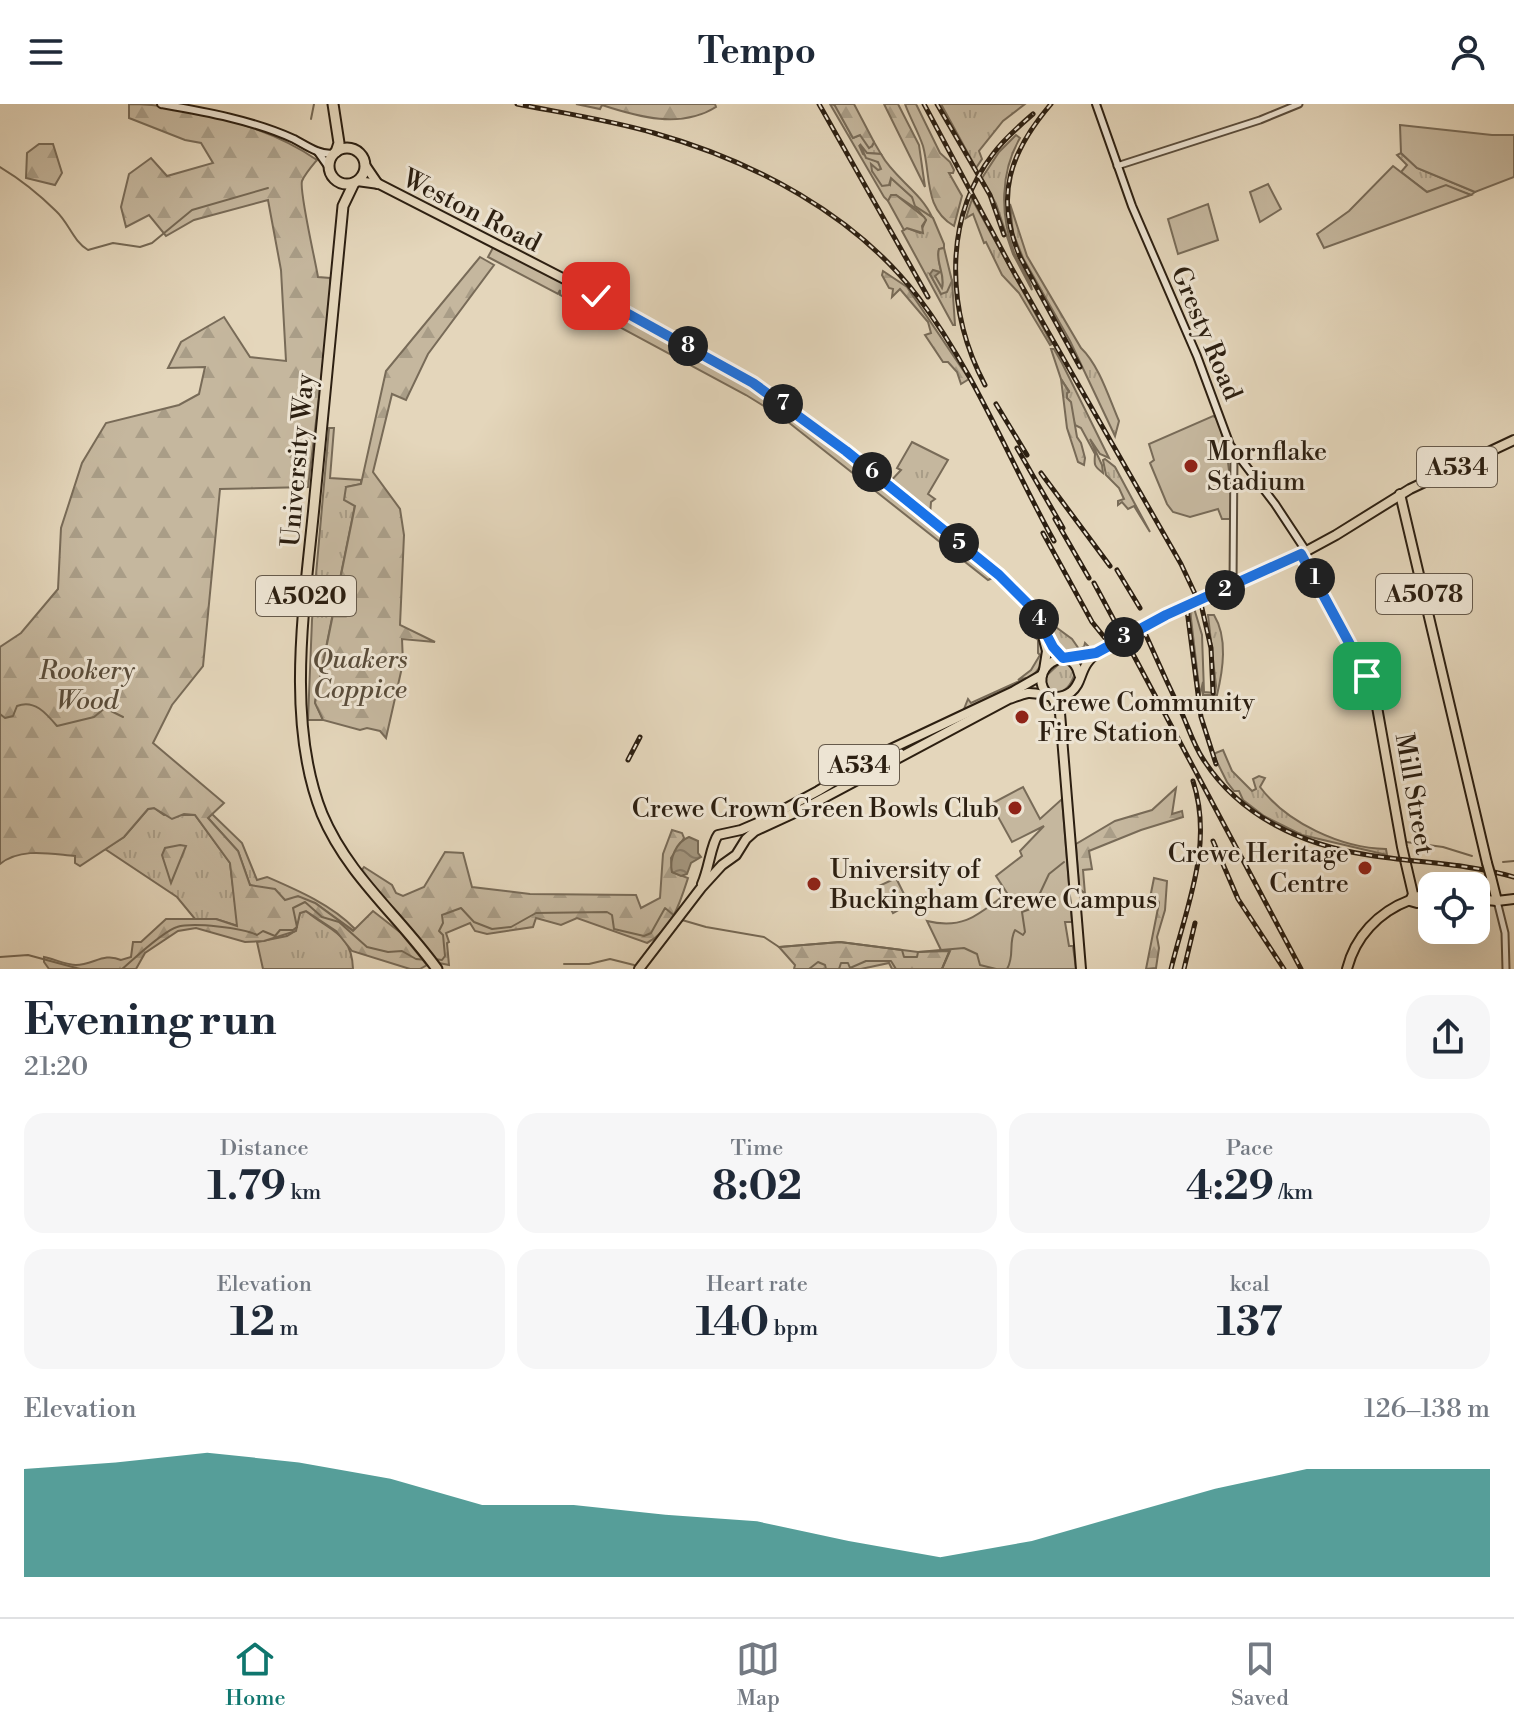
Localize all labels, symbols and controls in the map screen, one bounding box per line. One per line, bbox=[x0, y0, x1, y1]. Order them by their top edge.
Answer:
icon: menu bbox=[24, 30, 68, 74]
text: Tempo bbox=[698, 30, 816, 75]
icon: person bbox=[1446, 30, 1490, 74]
street label: Weston Road bbox=[396, 162, 546, 260]
pin bbox=[562, 262, 630, 330]
street label: Gresty Road bbox=[1164, 262, 1249, 405]
icon: check bbox=[574, 274, 618, 318]
pin: 8 bbox=[668, 326, 708, 366]
text: 8 bbox=[681, 332, 695, 359]
street label: University Way bbox=[274, 372, 322, 548]
pin: 7 bbox=[763, 384, 803, 424]
text: 7 bbox=[777, 390, 789, 417]
place label: Mornflake Stadium bbox=[1207, 436, 1327, 498]
road number: A534 bbox=[1417, 447, 1497, 487]
pin: 6 bbox=[852, 452, 892, 492]
marker: Mornflake Stadium bbox=[1182, 457, 1200, 475]
text: 6 bbox=[865, 458, 879, 485]
pin: 5 bbox=[939, 523, 979, 563]
text: 5 bbox=[952, 529, 966, 556]
pin: 1 bbox=[1295, 558, 1335, 598]
text: 1 bbox=[1310, 564, 1320, 591]
pin: 2 bbox=[1205, 570, 1245, 610]
road number: A5078 bbox=[1376, 574, 1472, 614]
road number: A5020 bbox=[256, 576, 356, 616]
text: 2 bbox=[1218, 576, 1232, 603]
pin: 4 bbox=[1019, 599, 1059, 639]
text: 4 bbox=[1032, 605, 1046, 632]
pin: 3 bbox=[1104, 617, 1144, 657]
text: 3 bbox=[1117, 623, 1131, 650]
pin bbox=[1333, 642, 1401, 710]
park label: Quakers Coppice bbox=[312, 644, 408, 706]
icon: arrive bbox=[1345, 654, 1389, 698]
park label: Rookery Wood bbox=[38, 655, 135, 717]
place label: Crewe Community Fire Station bbox=[1038, 687, 1255, 749]
marker: Crewe Community Fire Station bbox=[1013, 708, 1031, 726]
street label: Mill Street bbox=[1388, 731, 1440, 857]
road number: A534 bbox=[819, 745, 899, 785]
place label: Crewe Crown Green Bowls Club bbox=[632, 793, 999, 825]
marker: Crewe Crown Green Bowls Club bbox=[1006, 799, 1024, 817]
place label: Crewe Heritage Centre bbox=[1168, 838, 1349, 900]
place label: University of Buckingham Crewe Campus bbox=[829, 854, 1157, 916]
marker: Crewe Heritage Centre bbox=[1356, 859, 1374, 877]
map controls bbox=[1418, 872, 1490, 944]
button: locate bbox=[1418, 872, 1490, 944]
marker: University of Buckingham Crewe Campus bbox=[805, 875, 823, 893]
text: Evening run bbox=[24, 993, 277, 1048]
button: share bbox=[1406, 995, 1490, 1079]
text: 21:20 bbox=[24, 1051, 88, 1083]
text: Distance bbox=[220, 1135, 309, 1162]
text: Time bbox=[731, 1135, 783, 1162]
text: Pace bbox=[1226, 1135, 1273, 1162]
text: 1.79 bbox=[207, 1162, 286, 1212]
text: 8:02 bbox=[712, 1162, 802, 1212]
text: 4:29 bbox=[1186, 1162, 1274, 1212]
text: km bbox=[286, 1179, 321, 1206]
text: /km bbox=[1274, 1179, 1313, 1206]
text: Elevation bbox=[217, 1271, 312, 1298]
text: Heart rate bbox=[706, 1271, 808, 1298]
text: kcal bbox=[1230, 1271, 1270, 1298]
text: 12 bbox=[230, 1298, 275, 1348]
text: 140 bbox=[696, 1298, 769, 1348]
text: 137 bbox=[1217, 1298, 1283, 1348]
text: m bbox=[275, 1315, 299, 1342]
text: bpm bbox=[769, 1315, 818, 1342]
text: Elevation bbox=[24, 1393, 137, 1425]
text: 126–138 m bbox=[1364, 1393, 1490, 1425]
tab: Home bbox=[225, 1637, 286, 1712]
tab: Map bbox=[736, 1637, 780, 1712]
tab: Saved bbox=[1231, 1637, 1289, 1712]

